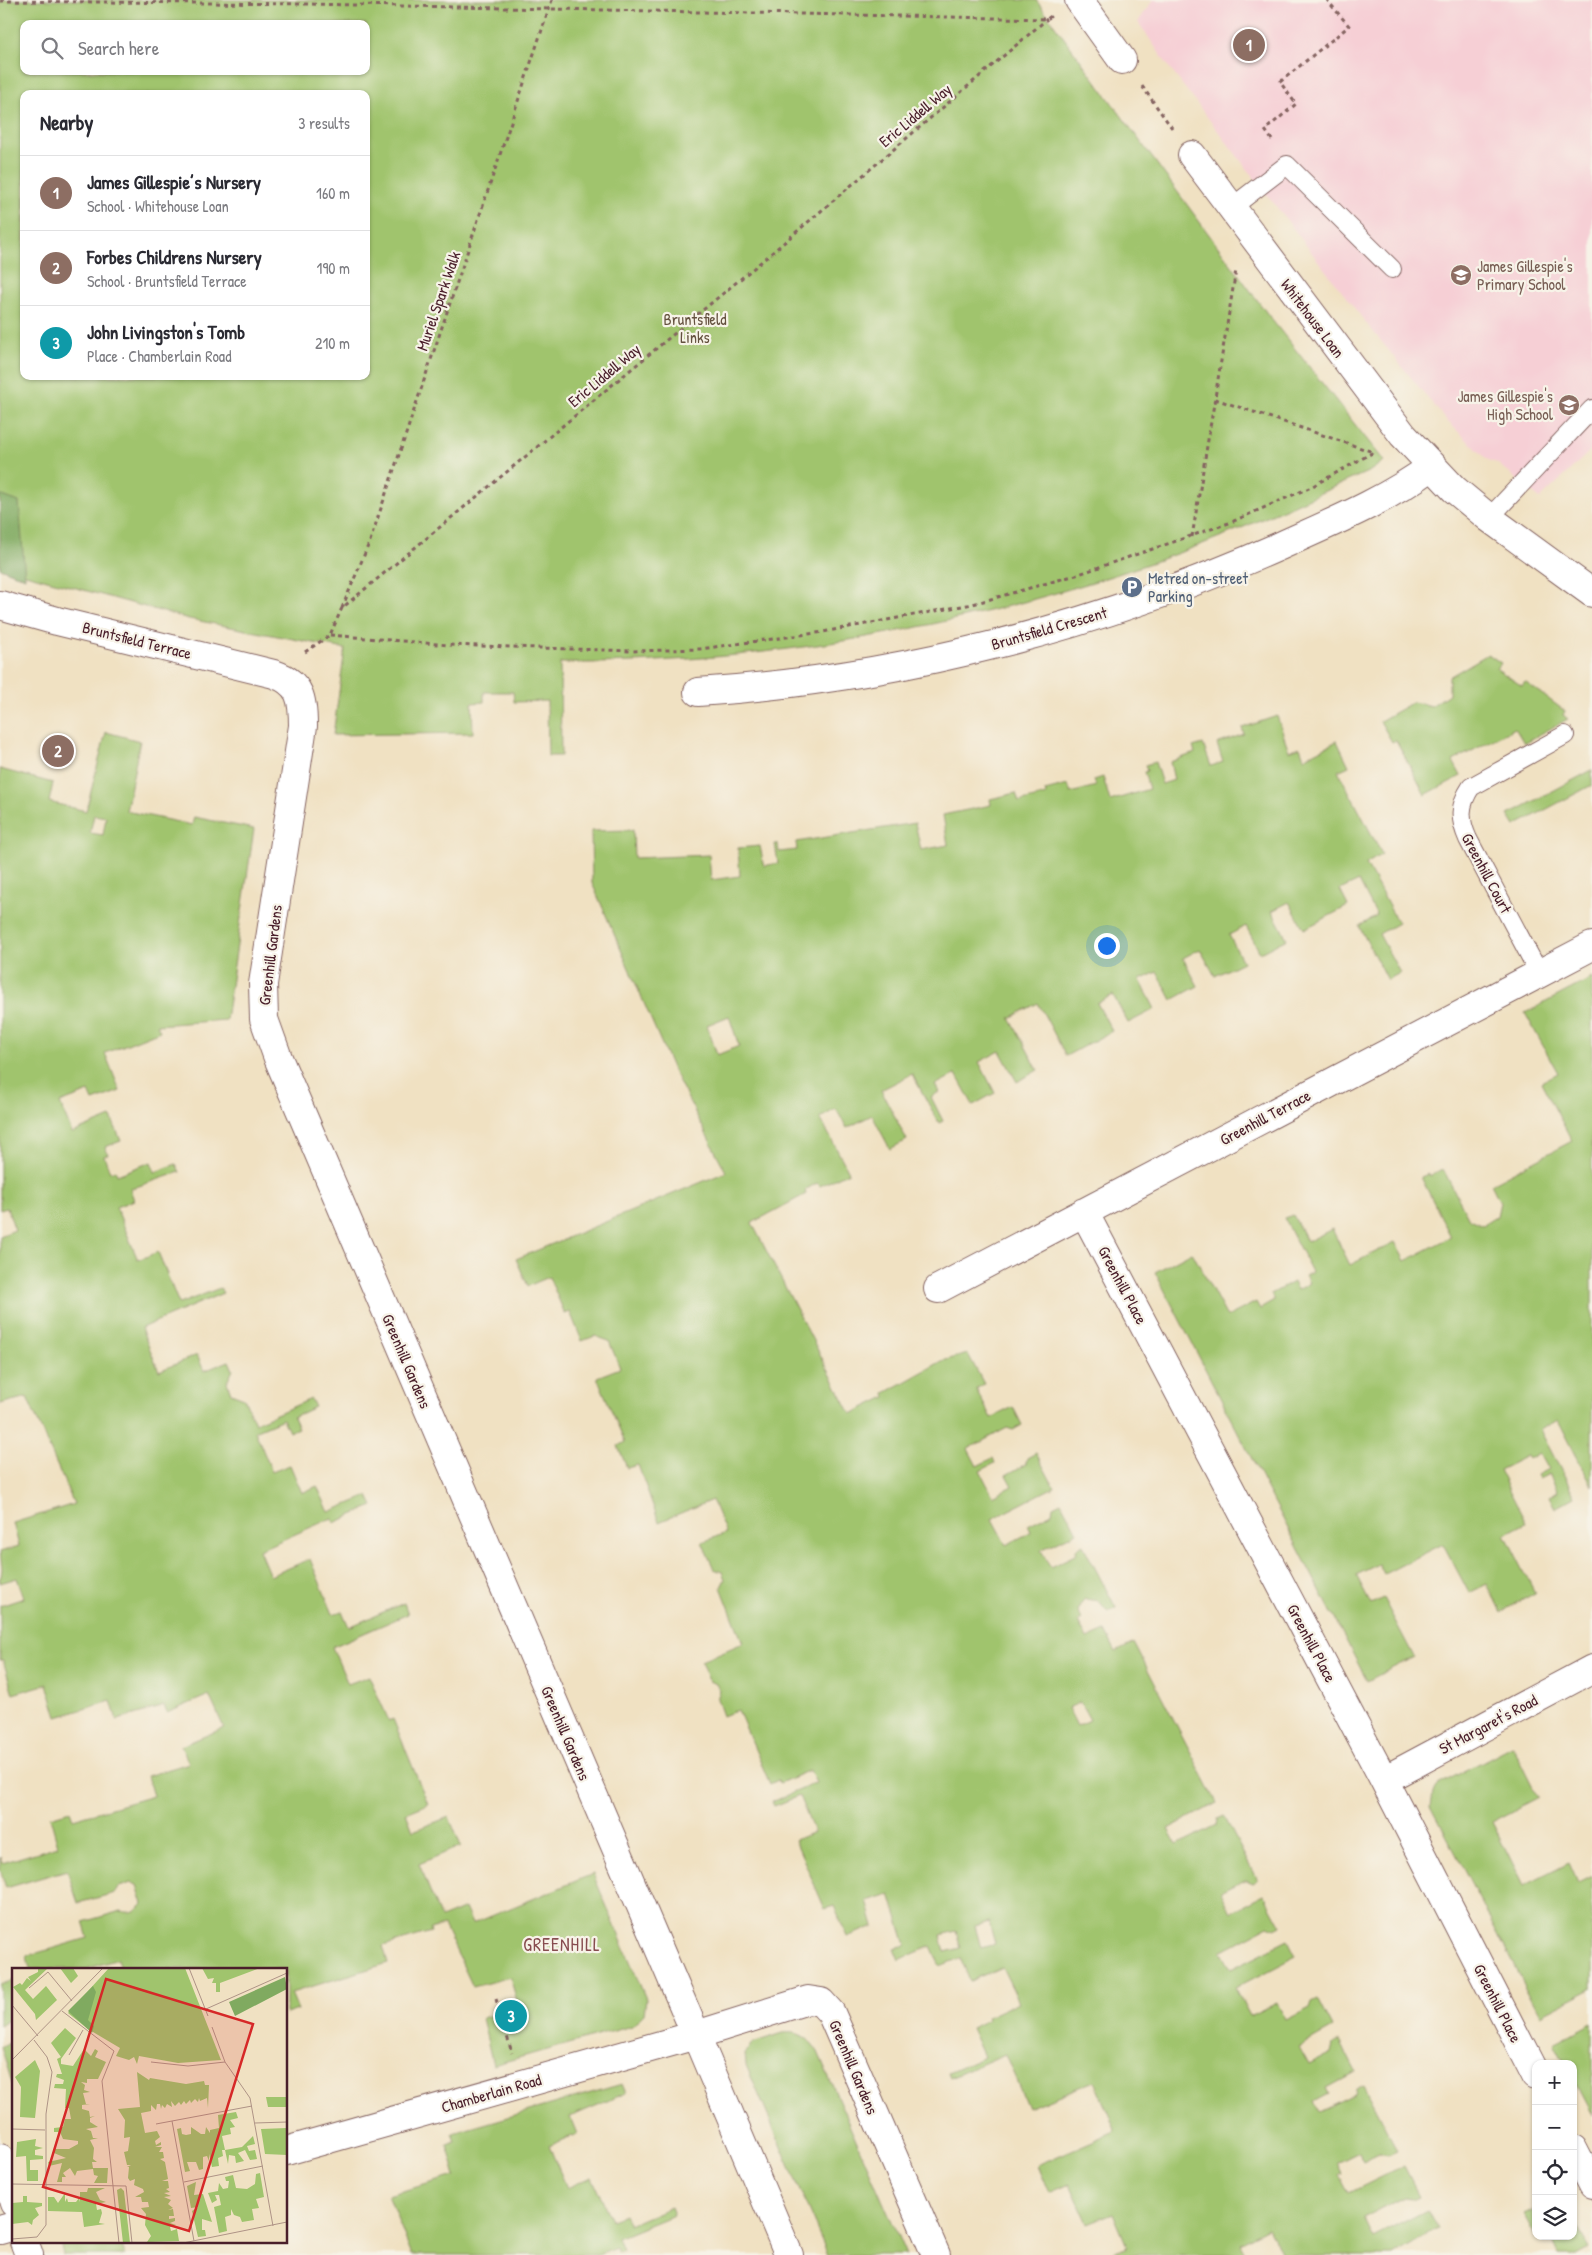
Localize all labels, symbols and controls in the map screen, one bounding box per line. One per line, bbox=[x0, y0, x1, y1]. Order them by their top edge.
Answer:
search box bbox=[20, 20, 370, 75]
pin: 1 bbox=[1233, 26, 1265, 64]
icon: search bbox=[38, 34, 66, 62]
text: Search here bbox=[78, 35, 159, 61]
street label: Eric Liddell Way bbox=[874, 78, 956, 152]
text: Nearby bbox=[40, 108, 93, 137]
text: 3 results bbox=[298, 112, 350, 134]
text: James Gillespie’s Nursery bbox=[87, 169, 261, 195]
text: 1 bbox=[53, 182, 59, 204]
text: 160 m bbox=[316, 182, 350, 204]
text: School · Whitehouse Loan bbox=[87, 195, 229, 217]
text: Forbes Childrens Nursery bbox=[87, 244, 262, 270]
street label: Muriel Spark Walk bbox=[411, 248, 465, 354]
place label: James Gillespie's Primary School bbox=[1477, 255, 1573, 295]
text: 2 bbox=[52, 257, 60, 279]
text: 190 m bbox=[317, 257, 350, 279]
school or university icon: James Gillespie's Primary School bbox=[1449, 263, 1473, 287]
text: School · Bruntsfield Terrace bbox=[87, 270, 247, 292]
street label: Whitehouse Loan bbox=[1276, 274, 1350, 362]
park label: Bruntsfield Links bbox=[664, 308, 726, 348]
text: John Livingston's Tomb bbox=[87, 319, 245, 345]
text: 3 bbox=[52, 332, 60, 354]
text: 210 m bbox=[315, 332, 350, 354]
street label: Eric Liddell Way bbox=[563, 338, 645, 412]
text: Place · Chamberlain Road bbox=[87, 345, 231, 367]
place label: James Gillespie's High School bbox=[1457, 385, 1554, 425]
school or university icon: James Gillespie's High School bbox=[1557, 393, 1581, 417]
place label: Metred on-street Parking bbox=[1148, 567, 1249, 607]
parking icon: Metred on-street Parking bbox=[1120, 575, 1144, 599]
street label: Bruntsfield Crescent bbox=[989, 601, 1110, 655]
street label: Bruntsfield Terrace bbox=[80, 616, 194, 664]
pin: 2 bbox=[42, 732, 74, 770]
street label: Greenhill Court bbox=[1457, 829, 1518, 917]
street label: Greenhill Gardens bbox=[253, 904, 287, 1006]
your location bbox=[1094, 933, 1120, 959]
street label: Greenhill Terrace bbox=[1216, 1084, 1315, 1150]
street label: Greenhill Place bbox=[1093, 1242, 1153, 1328]
street label: Greenhill Gardens bbox=[377, 1310, 437, 1412]
street label: Greenhill Place bbox=[1282, 1600, 1342, 1686]
street label: Greenhill Gardens bbox=[536, 1682, 596, 1784]
street label: St Margaret's Road bbox=[1435, 1689, 1541, 1759]
district label: GREENHILL bbox=[523, 1932, 601, 1957]
street label: Greenhill Place bbox=[1469, 1960, 1527, 2047]
inset map bbox=[12, 1968, 288, 2242]
pin: 3 bbox=[495, 1997, 527, 2035]
street label: Greenhill Gardens bbox=[824, 2016, 884, 2118]
map controls bbox=[1532, 2060, 1577, 2240]
button: + bbox=[1532, 2060, 1577, 2105]
street label: Chamberlain Road bbox=[438, 2068, 544, 2118]
button: − bbox=[1532, 2105, 1577, 2150]
button: locate bbox=[1532, 2150, 1577, 2195]
button: layers bbox=[1532, 2195, 1577, 2240]

